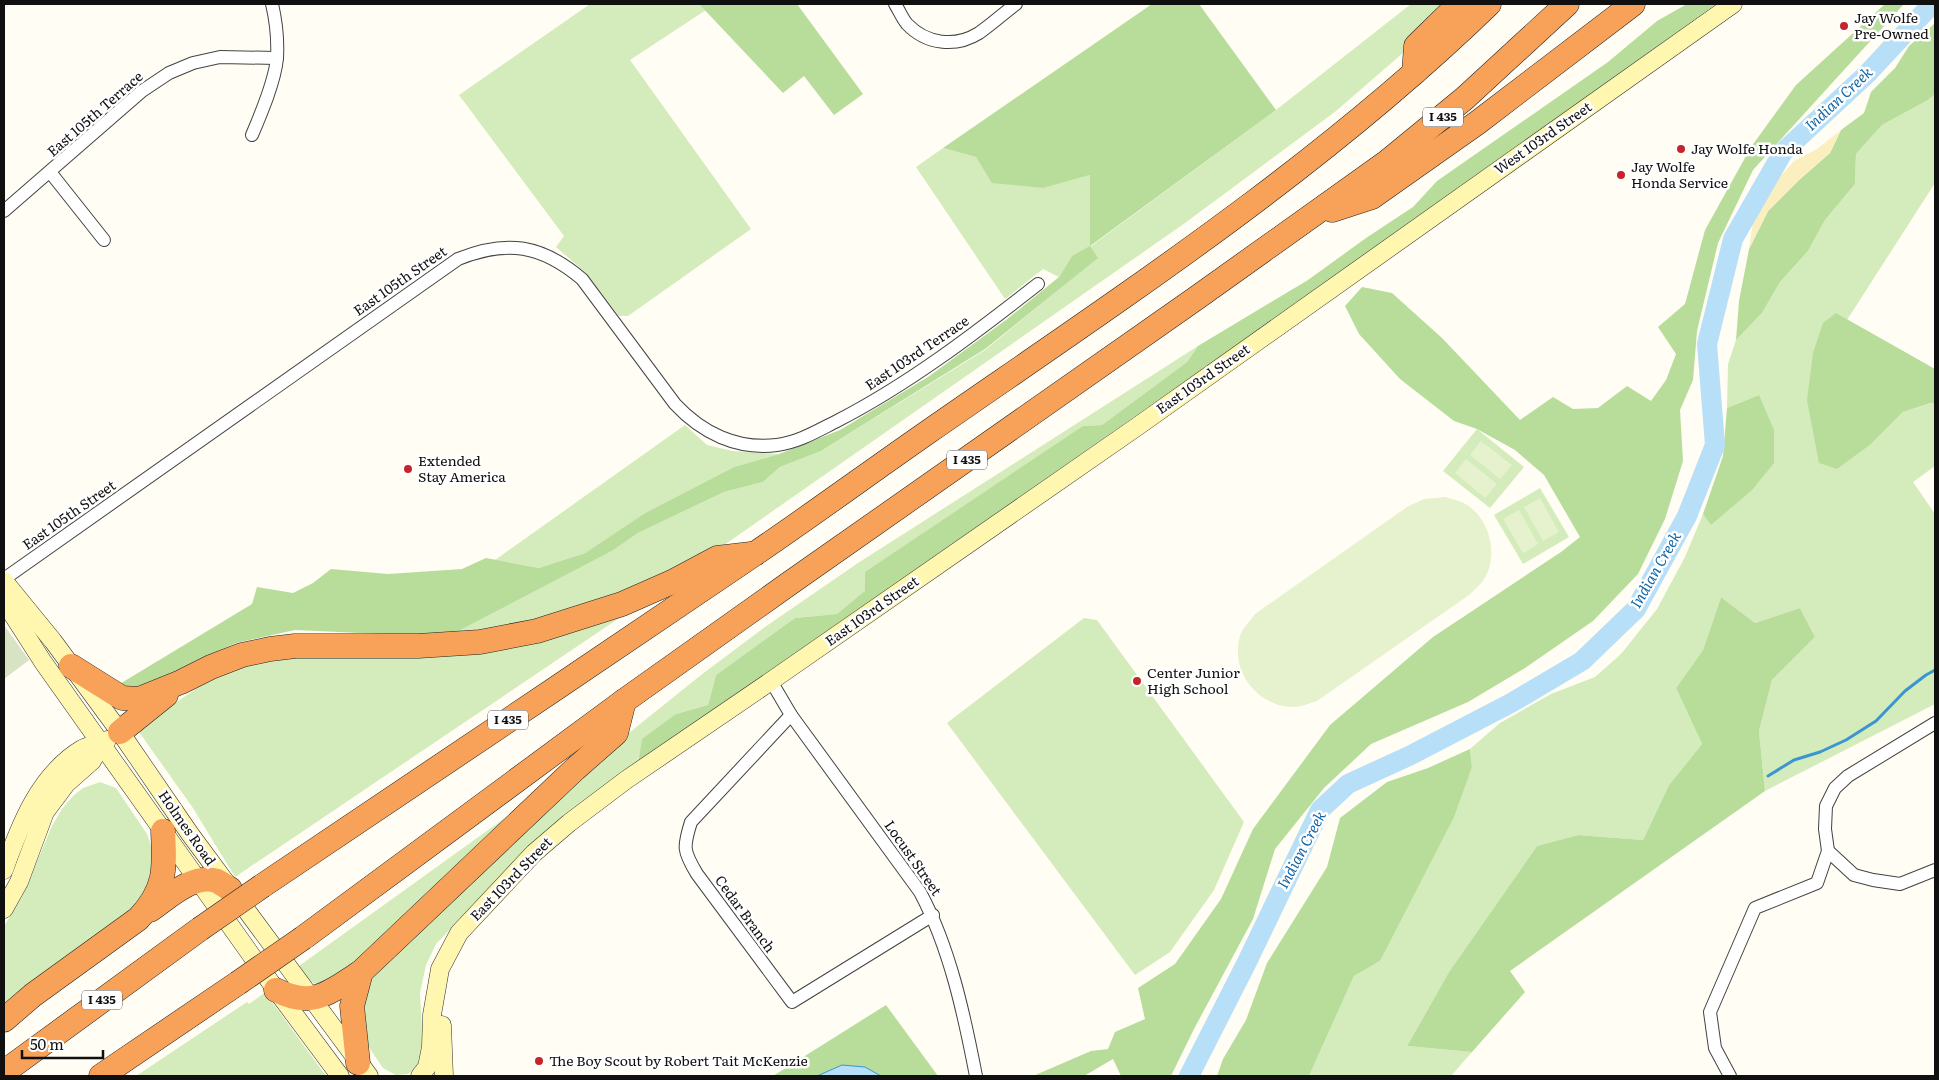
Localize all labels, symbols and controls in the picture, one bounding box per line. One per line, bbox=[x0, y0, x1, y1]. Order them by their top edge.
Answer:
place label: Jay Wolfe Pre-Owned bbox=[1854, 7, 1929, 43]
marker: Jay Wolfe Pre-Owned bbox=[1838, 20, 1850, 32]
water label: Indian Creek bbox=[1799, 60, 1878, 135]
street label: East 105th Terrace bbox=[42, 66, 147, 160]
street label: West 103rd Street bbox=[1490, 96, 1595, 178]
road number: I 435 bbox=[1423, 108, 1463, 126]
place label: Jay Wolfe Honda bbox=[1691, 138, 1803, 158]
marker: Jay Wolfe Honda bbox=[1675, 143, 1687, 155]
place label: Jay Wolfe Honda Service bbox=[1631, 156, 1728, 192]
marker: Jay Wolfe Honda Service bbox=[1615, 169, 1627, 181]
street label: East 105th Street bbox=[349, 240, 450, 320]
street label: East 103rd Terrace bbox=[861, 310, 972, 394]
street label: East 103rd Street bbox=[1152, 338, 1254, 418]
place label: Extended Stay America bbox=[418, 450, 506, 486]
road number: I 435 bbox=[947, 450, 987, 470]
marker: Extended Stay America bbox=[402, 463, 414, 475]
street label: East 105th Street bbox=[18, 474, 119, 554]
water label: Indian Creek bbox=[1623, 526, 1686, 612]
street label: East 103rd Street bbox=[821, 570, 923, 650]
place label: Center Junior High School bbox=[1147, 662, 1240, 698]
marker: Center Junior High School bbox=[1131, 675, 1143, 687]
road number: I 435 bbox=[488, 710, 528, 730]
street label: Holmes Road bbox=[154, 786, 221, 869]
water label: Indian Creek bbox=[1270, 806, 1331, 892]
street label: Locust Street bbox=[880, 816, 947, 899]
street label: East 103rd Street bbox=[465, 832, 556, 925]
street label: Cedar Branch bbox=[711, 871, 781, 956]
road number: I 435 bbox=[82, 990, 122, 1010]
scale bar bbox=[22, 1028, 104, 1060]
text: 50 m bbox=[30, 1032, 64, 1055]
place label: The Boy Scout by Robert Tait McKenzie bbox=[549, 1050, 808, 1070]
marker: The Boy Scout by Robert Tait McKenzie bbox=[533, 1055, 545, 1067]

